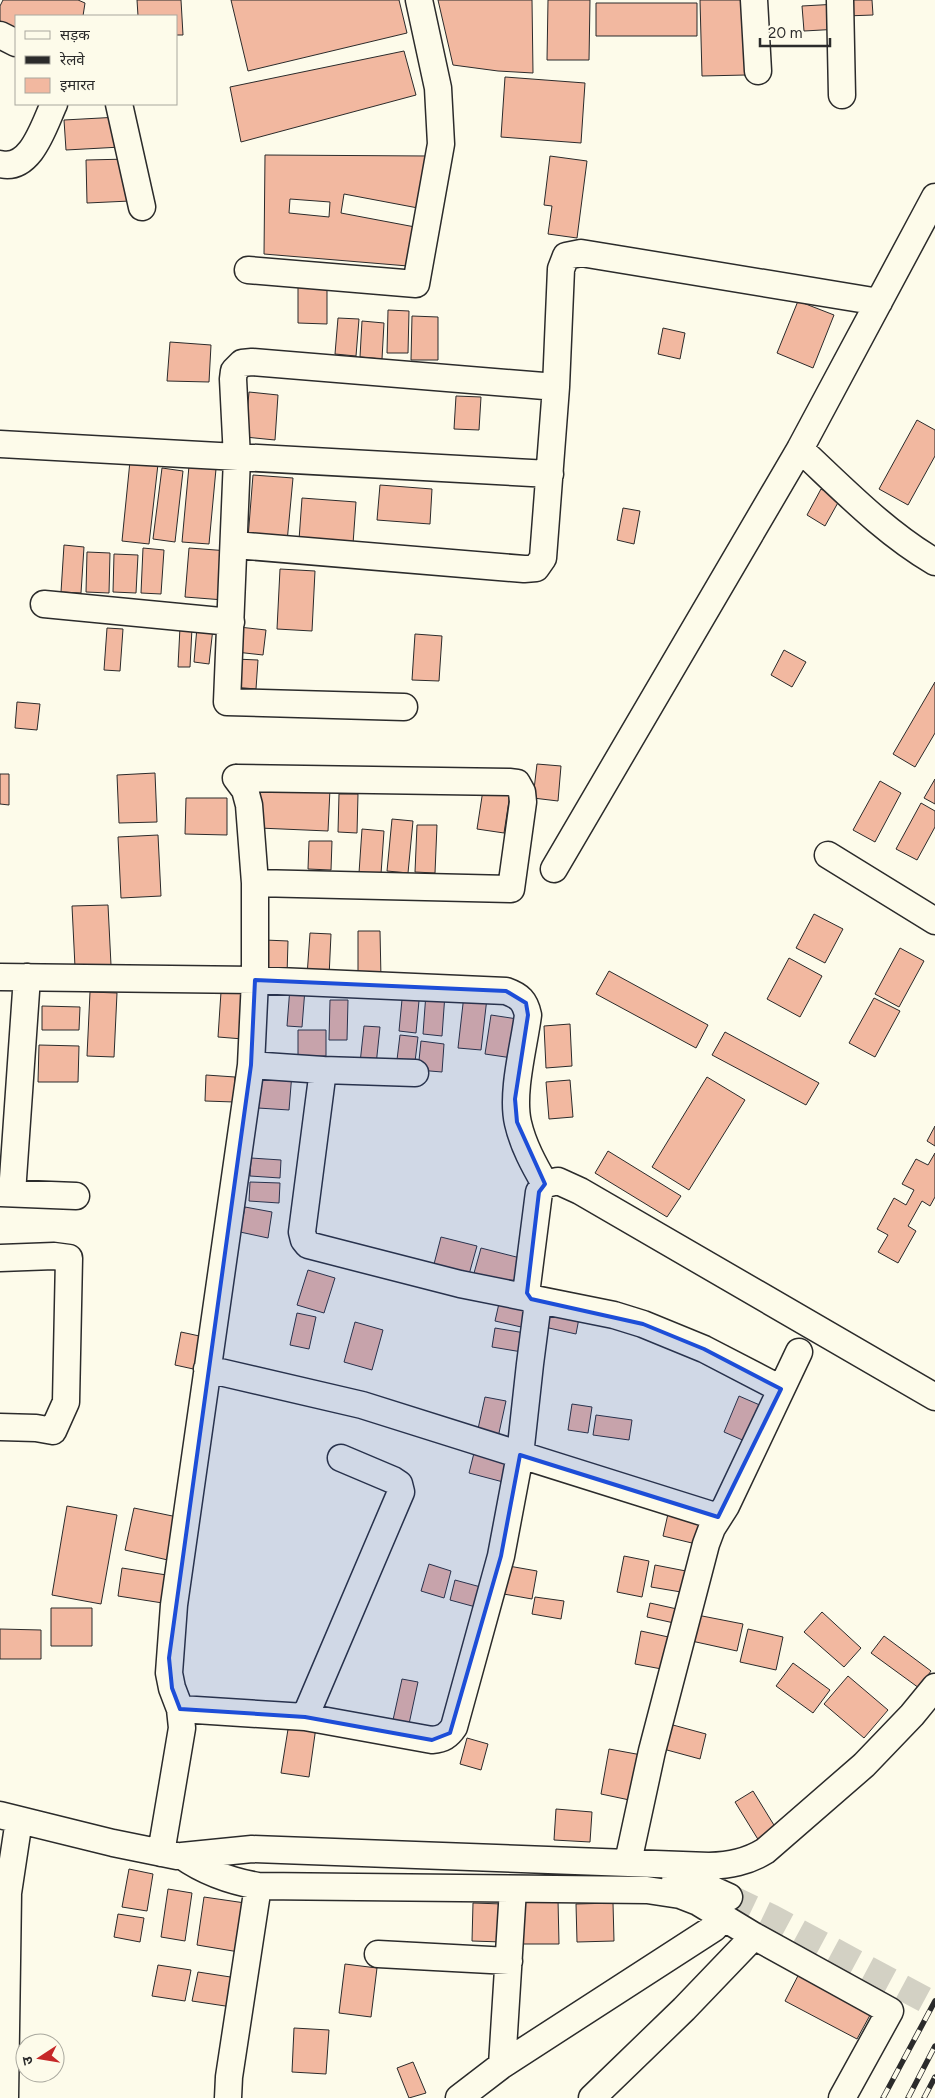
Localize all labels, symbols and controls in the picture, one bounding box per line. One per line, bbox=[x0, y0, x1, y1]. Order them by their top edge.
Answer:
legend bbox=[15, 15, 178, 105]
scale bar bbox=[760, 15, 830, 47]
text: 20 m bbox=[768, 24, 802, 42]
text: सड़क bbox=[60, 26, 90, 44]
text: रेलवे bbox=[59, 51, 85, 69]
text: इमारत bbox=[60, 76, 95, 94]
north arrow bbox=[15, 2033, 65, 2083]
text: उ bbox=[18, 2054, 37, 2066]

